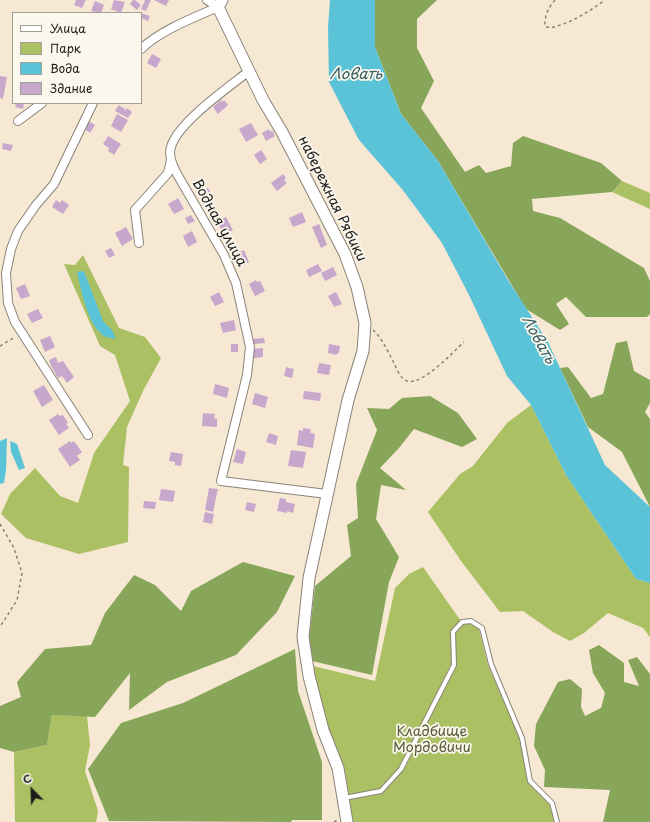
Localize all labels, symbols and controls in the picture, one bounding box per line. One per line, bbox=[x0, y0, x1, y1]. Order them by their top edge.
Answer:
legend bbox=[12, 12, 142, 104]
text: Улица bbox=[50, 19, 86, 37]
text: Парк bbox=[50, 39, 81, 57]
text: Вода bbox=[50, 59, 80, 77]
water label: Ловать bbox=[330, 66, 382, 84]
text: Здание bbox=[50, 79, 92, 97]
street label: набережная Рябики bbox=[294, 133, 370, 265]
street label: Водная улица bbox=[188, 176, 250, 270]
water label: Ловать bbox=[517, 313, 559, 367]
park label: Кладбище Мордовичи bbox=[393, 724, 471, 756]
text: С bbox=[20, 769, 34, 788]
north arrow bbox=[12, 770, 52, 810]

